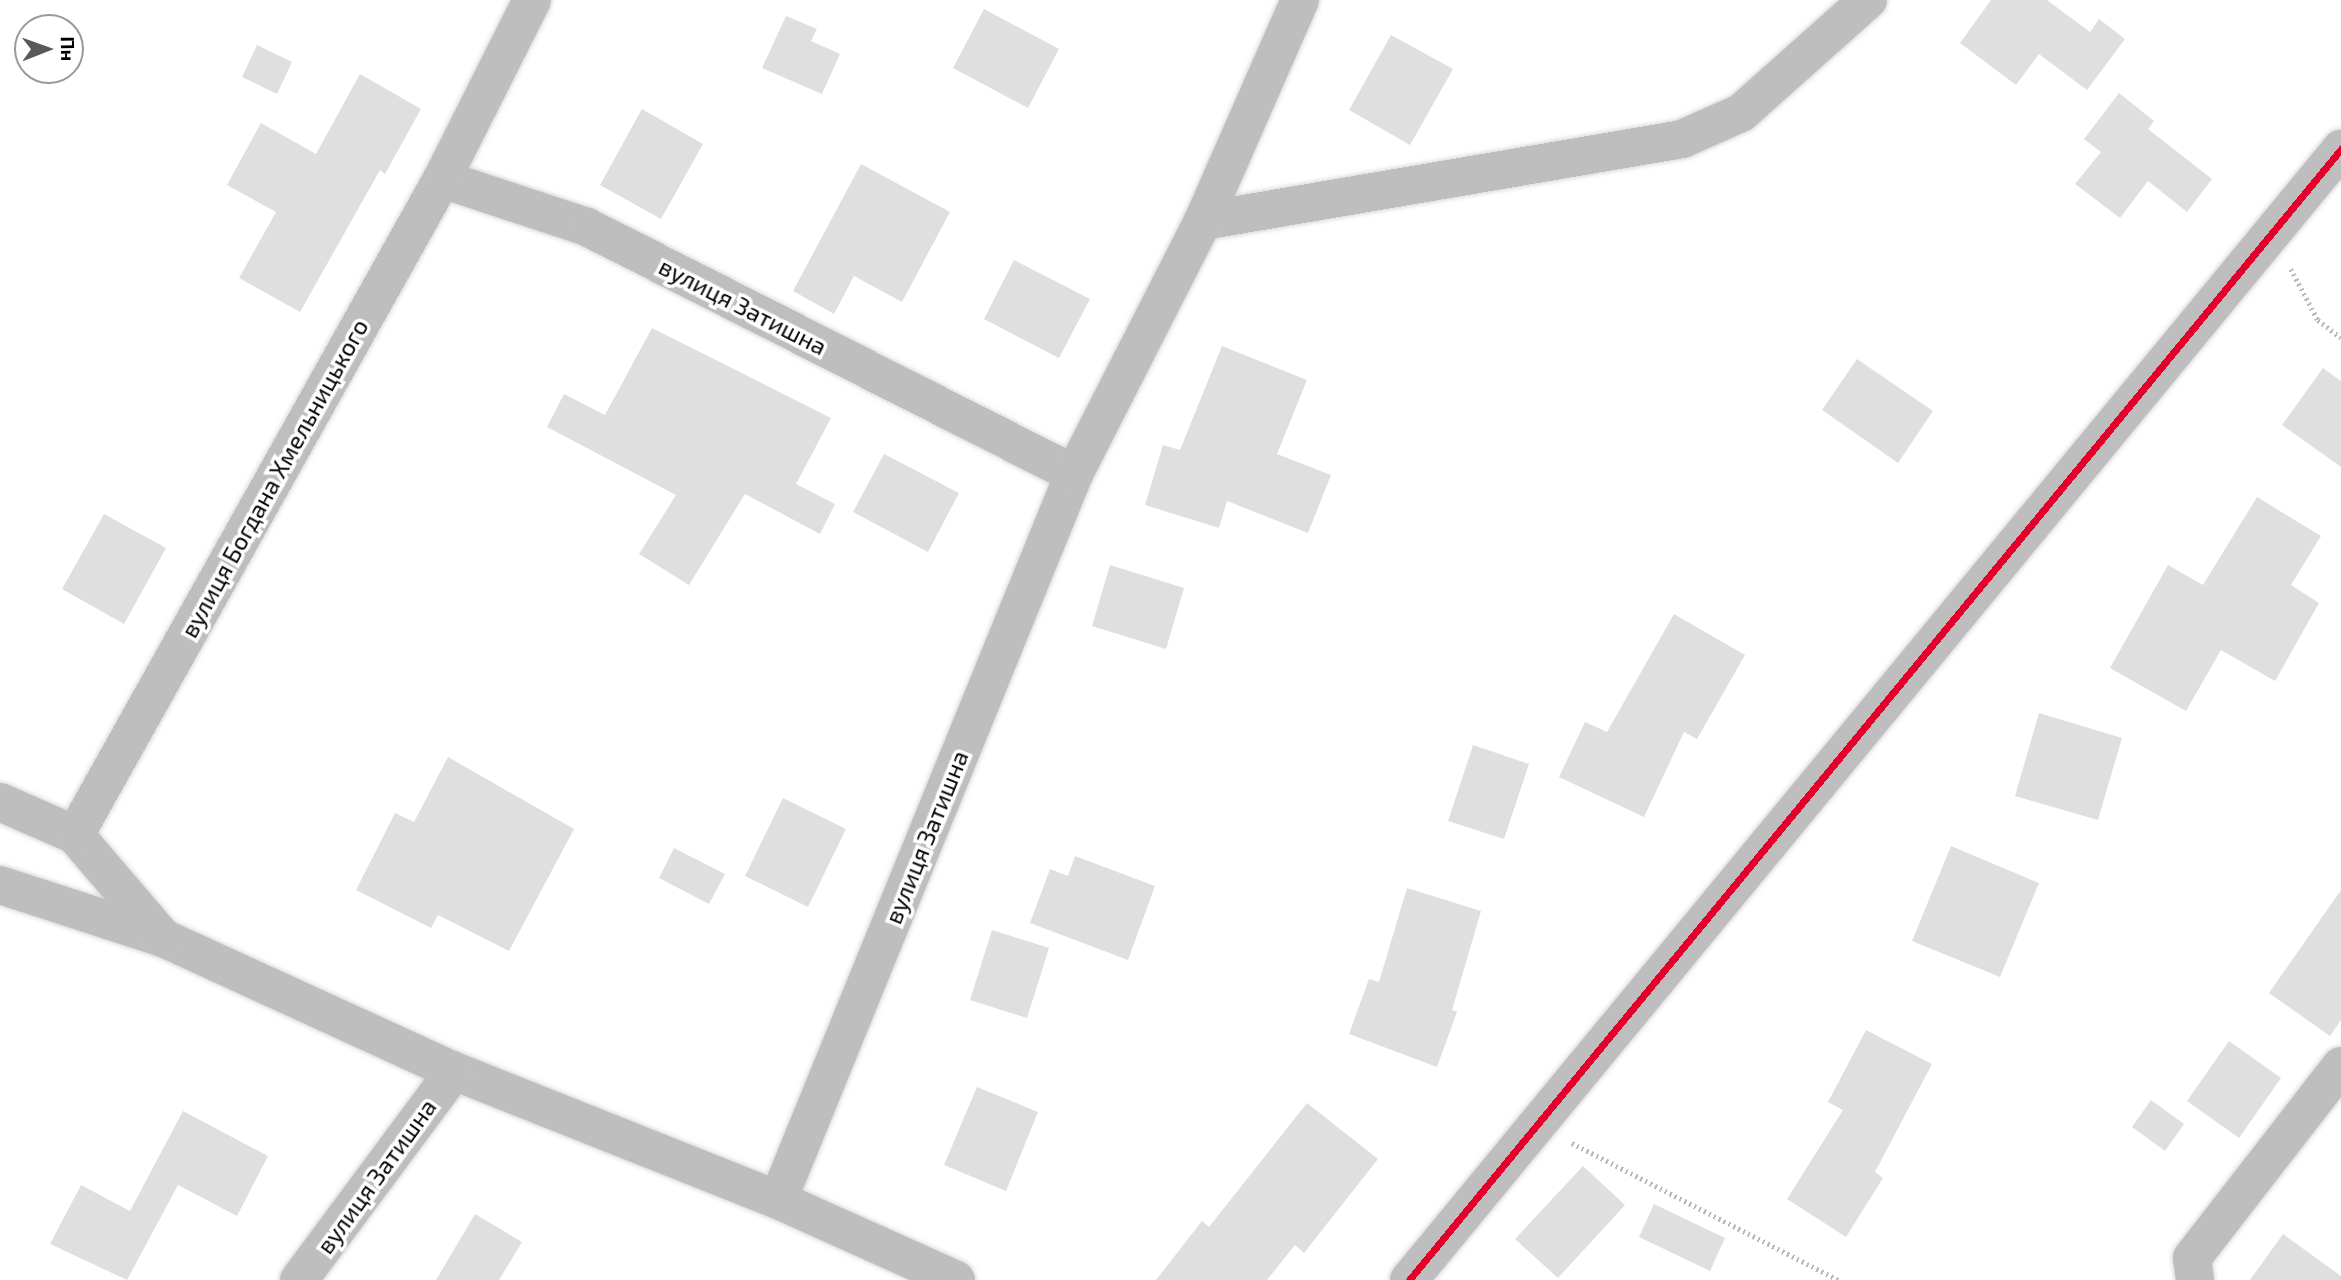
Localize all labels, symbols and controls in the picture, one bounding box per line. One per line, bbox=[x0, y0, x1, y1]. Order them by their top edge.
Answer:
north arrow bbox=[14, 14, 84, 84]
text: Пн bbox=[57, 36, 80, 61]
street label: вулиця Затишна bbox=[654, 251, 832, 361]
street label: вулиця Богдана Хмельницького bbox=[174, 314, 374, 642]
street label: вулиця Затишна bbox=[878, 746, 974, 928]
street label: вулиця Затишна bbox=[310, 1093, 442, 1259]

